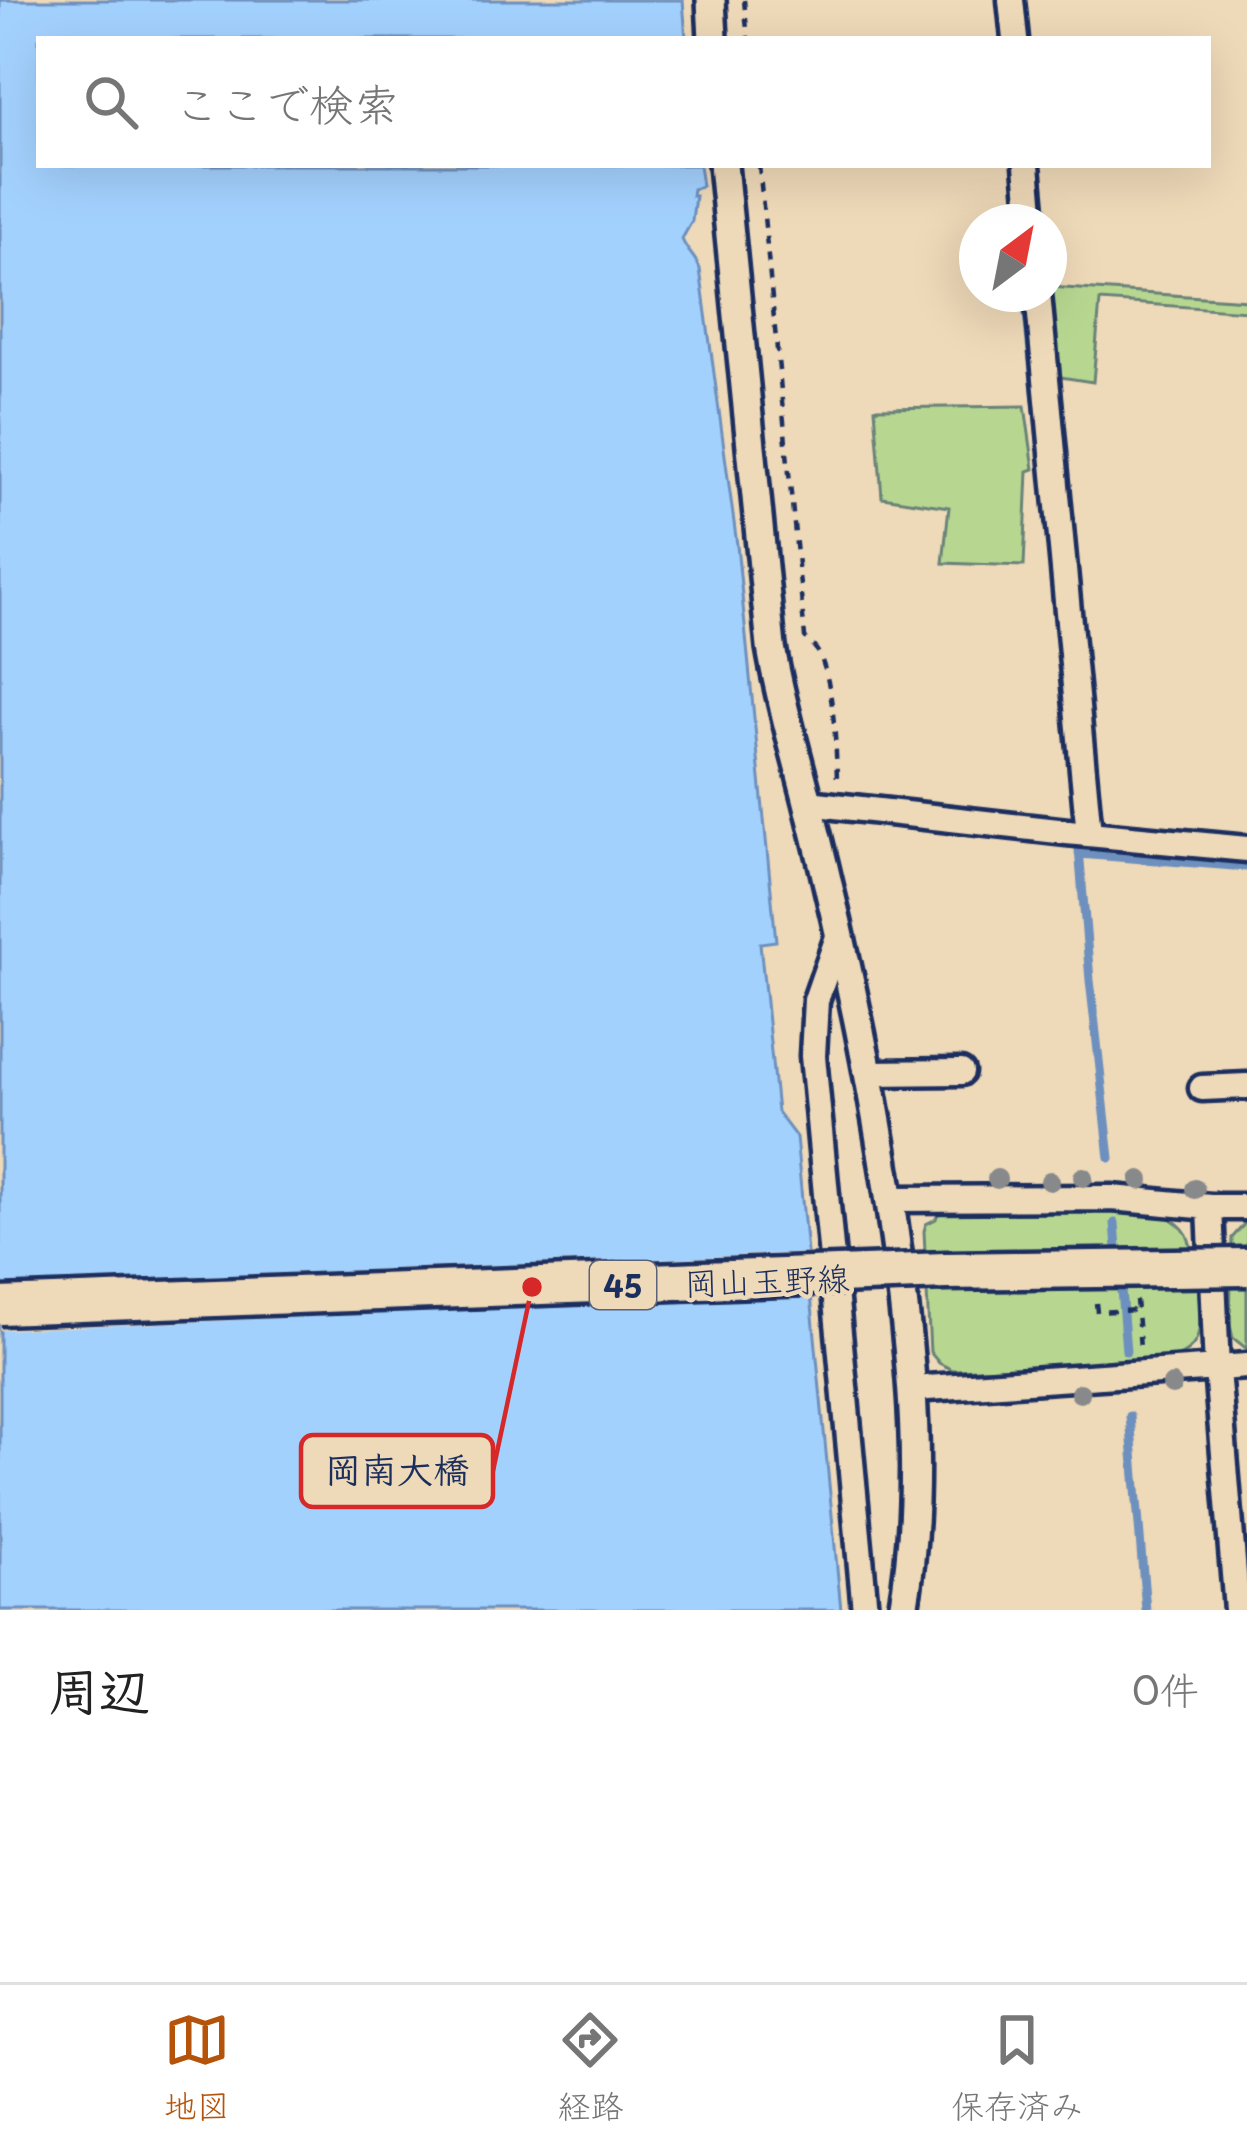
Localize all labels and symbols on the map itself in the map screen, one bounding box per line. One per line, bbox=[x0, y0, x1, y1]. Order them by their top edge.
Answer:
north arrow bbox=[959, 204, 1067, 312]
street label: 岡山玉野線 bbox=[684, 1251, 850, 1307]
road number: 45 bbox=[590, 1261, 656, 1309]
callout: 岡南大橋 bbox=[301, 1435, 493, 1507]
text: 岡南大橋 bbox=[325, 1441, 469, 1495]

